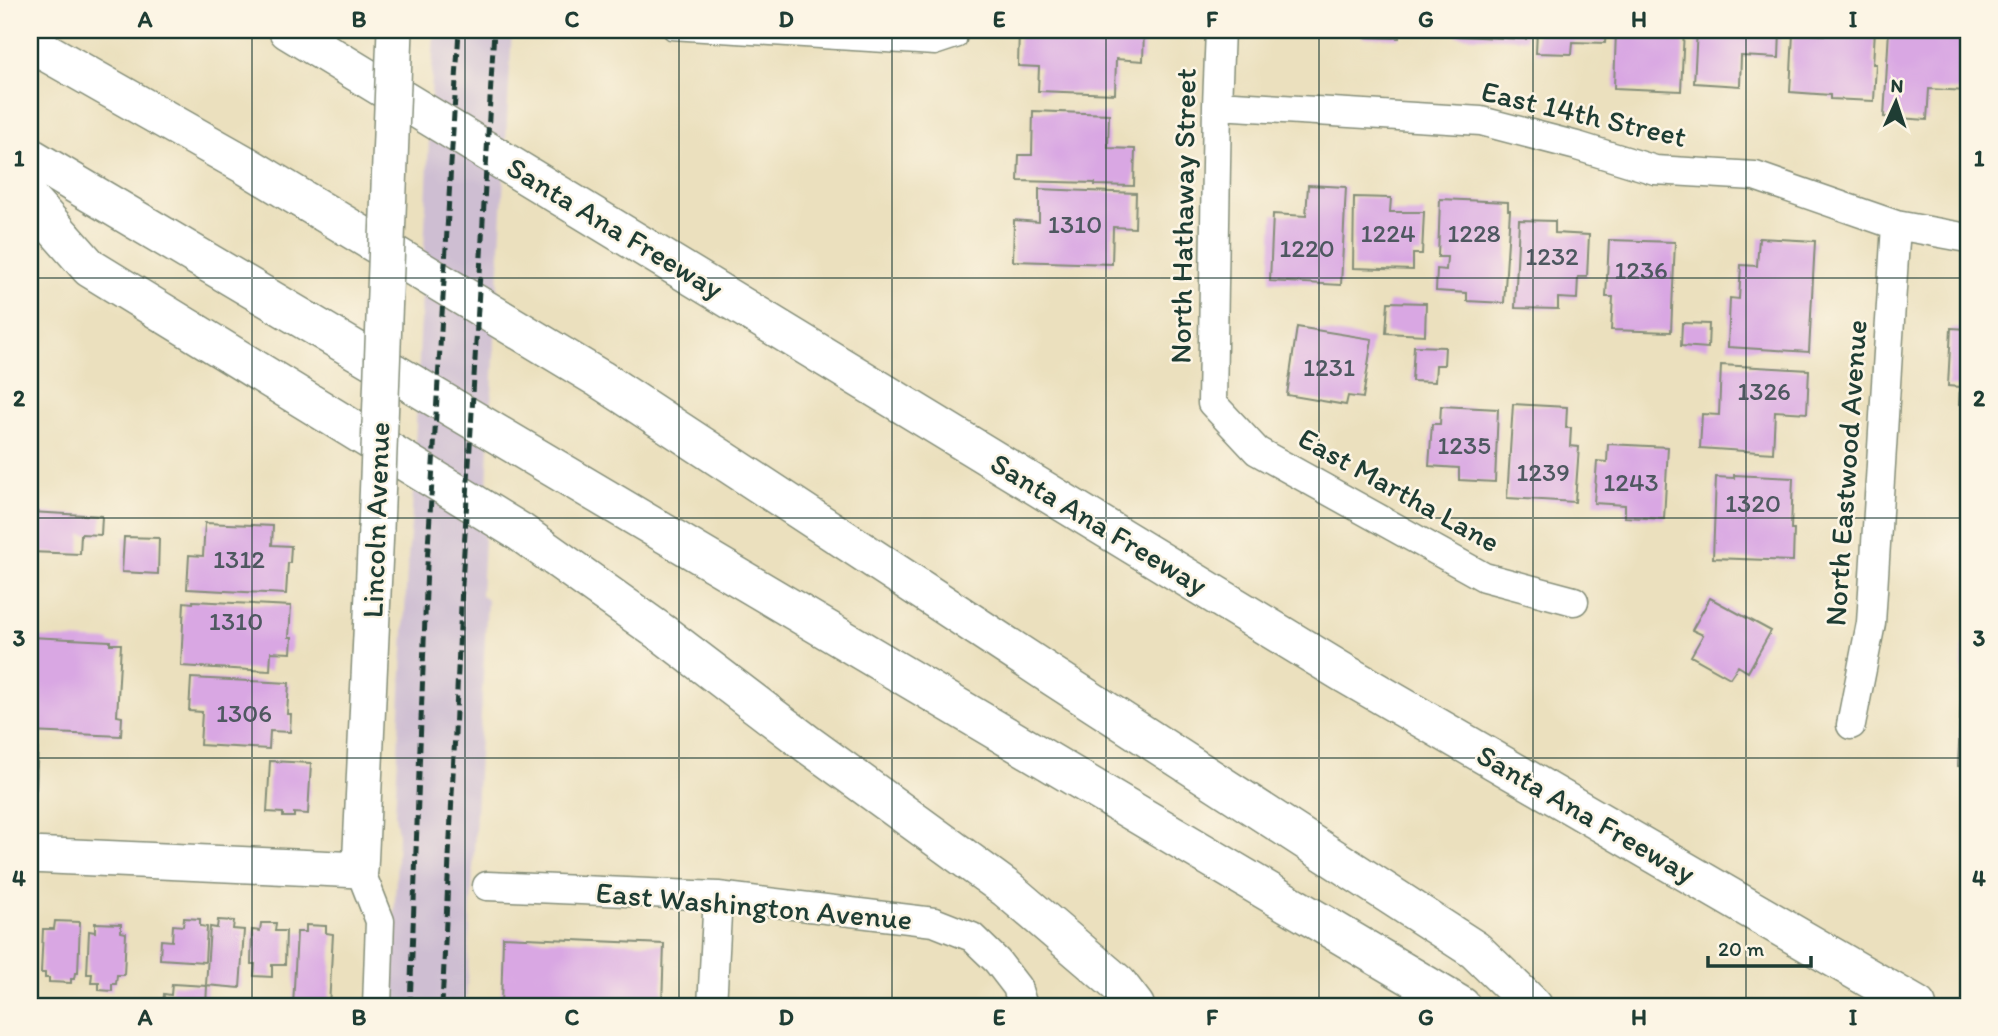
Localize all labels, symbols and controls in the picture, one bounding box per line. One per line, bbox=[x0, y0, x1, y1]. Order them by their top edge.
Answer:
text: A bbox=[137, 5, 153, 33]
text: B bbox=[352, 5, 367, 33]
text: C bbox=[565, 5, 580, 33]
text: D bbox=[778, 5, 794, 33]
text: E bbox=[993, 5, 1006, 33]
text: F bbox=[1206, 5, 1219, 33]
text: G bbox=[1418, 5, 1434, 33]
text: H bbox=[1631, 5, 1647, 33]
text: I bbox=[1849, 5, 1858, 33]
north arrow bbox=[1862, 66, 1932, 136]
street label: North Hathaway Street bbox=[1161, 68, 1204, 364]
street label: East 14th Street bbox=[1478, 72, 1690, 155]
text: N bbox=[1890, 74, 1904, 97]
text: 1 bbox=[14, 144, 25, 172]
text: 1 bbox=[1974, 144, 1985, 172]
street label: Santa Ana Freeway bbox=[500, 148, 730, 307]
house number: 1310 bbox=[1048, 208, 1102, 240]
house number: 1224 bbox=[1360, 217, 1416, 249]
house number: 1228 bbox=[1447, 217, 1501, 249]
house number: 1220 bbox=[1279, 232, 1335, 264]
house number: 1232 bbox=[1525, 240, 1579, 272]
house number: 1236 bbox=[1614, 254, 1668, 286]
street label: North Eastwood Avenue bbox=[1816, 319, 1875, 627]
house number: 1231 bbox=[1303, 351, 1355, 383]
house number: 1326 bbox=[1737, 375, 1791, 407]
text: 2 bbox=[13, 384, 26, 412]
text: 2 bbox=[1973, 384, 1986, 412]
street label: East Martha Lane bbox=[1292, 419, 1506, 560]
street label: Lincoln Avenue bbox=[354, 421, 397, 619]
house number: 1235 bbox=[1437, 429, 1491, 461]
street label: Santa Ana Freeway bbox=[984, 444, 1214, 603]
house number: 1239 bbox=[1516, 456, 1570, 488]
house number: 1243 bbox=[1603, 466, 1659, 498]
house number: 1320 bbox=[1725, 487, 1781, 519]
house number: 1312 bbox=[213, 543, 265, 575]
house number: 1310 bbox=[209, 605, 263, 637]
text: 3 bbox=[13, 624, 26, 652]
text: 3 bbox=[1973, 624, 1986, 652]
house number: 1306 bbox=[216, 697, 272, 729]
street label: Santa Ana Freeway bbox=[1470, 736, 1702, 891]
text: 4 bbox=[12, 864, 26, 892]
text: 4 bbox=[1972, 864, 1986, 892]
street label: East Washington Avenue bbox=[594, 873, 914, 938]
scale bar bbox=[1708, 924, 1811, 968]
text: 20 m bbox=[1718, 936, 1765, 961]
text: A bbox=[137, 1003, 153, 1031]
text: B bbox=[352, 1003, 367, 1031]
text: C bbox=[565, 1003, 580, 1031]
text: D bbox=[778, 1003, 794, 1031]
text: E bbox=[993, 1003, 1006, 1031]
text: F bbox=[1206, 1003, 1219, 1031]
text: G bbox=[1418, 1003, 1434, 1031]
text: H bbox=[1631, 1003, 1647, 1031]
text: I bbox=[1849, 1003, 1858, 1031]

